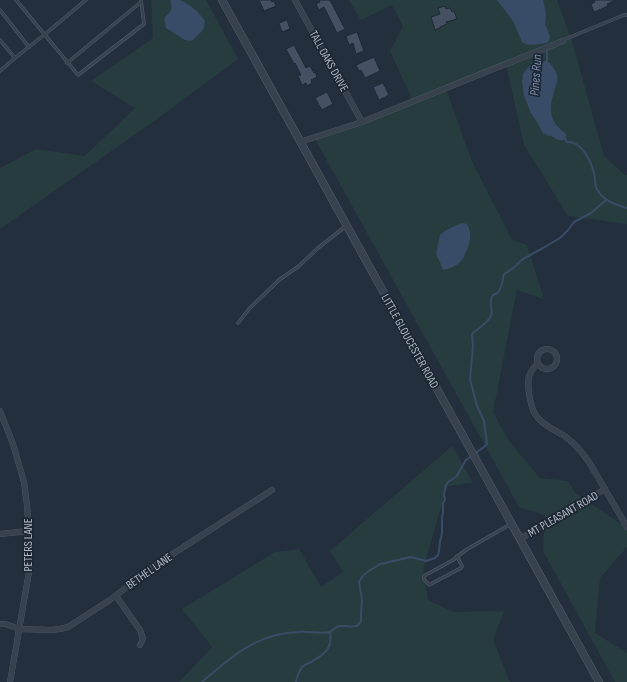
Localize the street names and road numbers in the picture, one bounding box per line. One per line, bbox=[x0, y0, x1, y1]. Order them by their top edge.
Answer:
street label: TALL OAKS DRIVE bbox=[306, 28, 352, 95]
street label: LITTLE GLOUCESTER ROAD bbox=[377, 291, 442, 391]
street label: MT PLEASANT ROAD bbox=[525, 488, 601, 541]
street label: PETERS LANE bbox=[21, 518, 36, 572]
street label: BETHEL LANE bbox=[123, 550, 175, 593]

